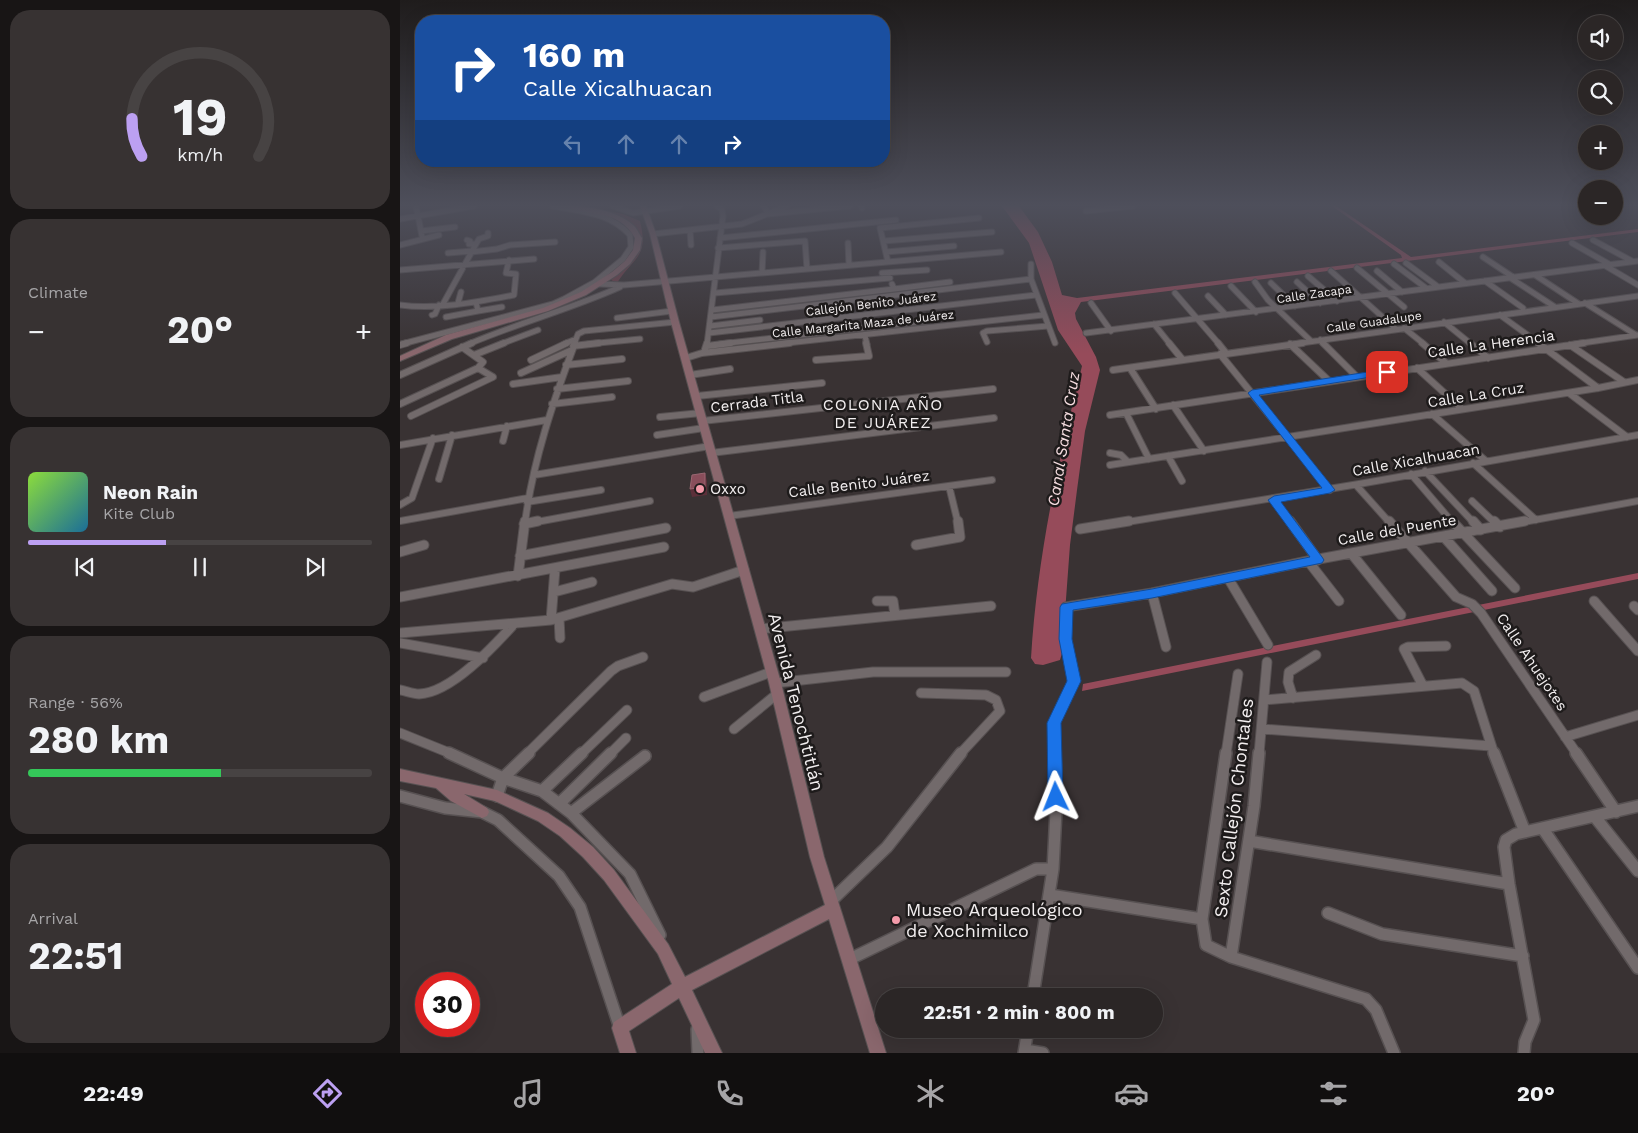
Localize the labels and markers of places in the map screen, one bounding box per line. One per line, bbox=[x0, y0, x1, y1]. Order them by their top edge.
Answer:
pin bbox=[1366, 351, 1408, 393]
place label: Oxxo bbox=[710, 480, 746, 498]
marker: Oxxo bbox=[694, 483, 706, 495]
place label: Museo Arqueológico de Xochimilco bbox=[906, 899, 1083, 941]
marker: Museo Arqueológico de Xochimilco bbox=[890, 914, 902, 926]

